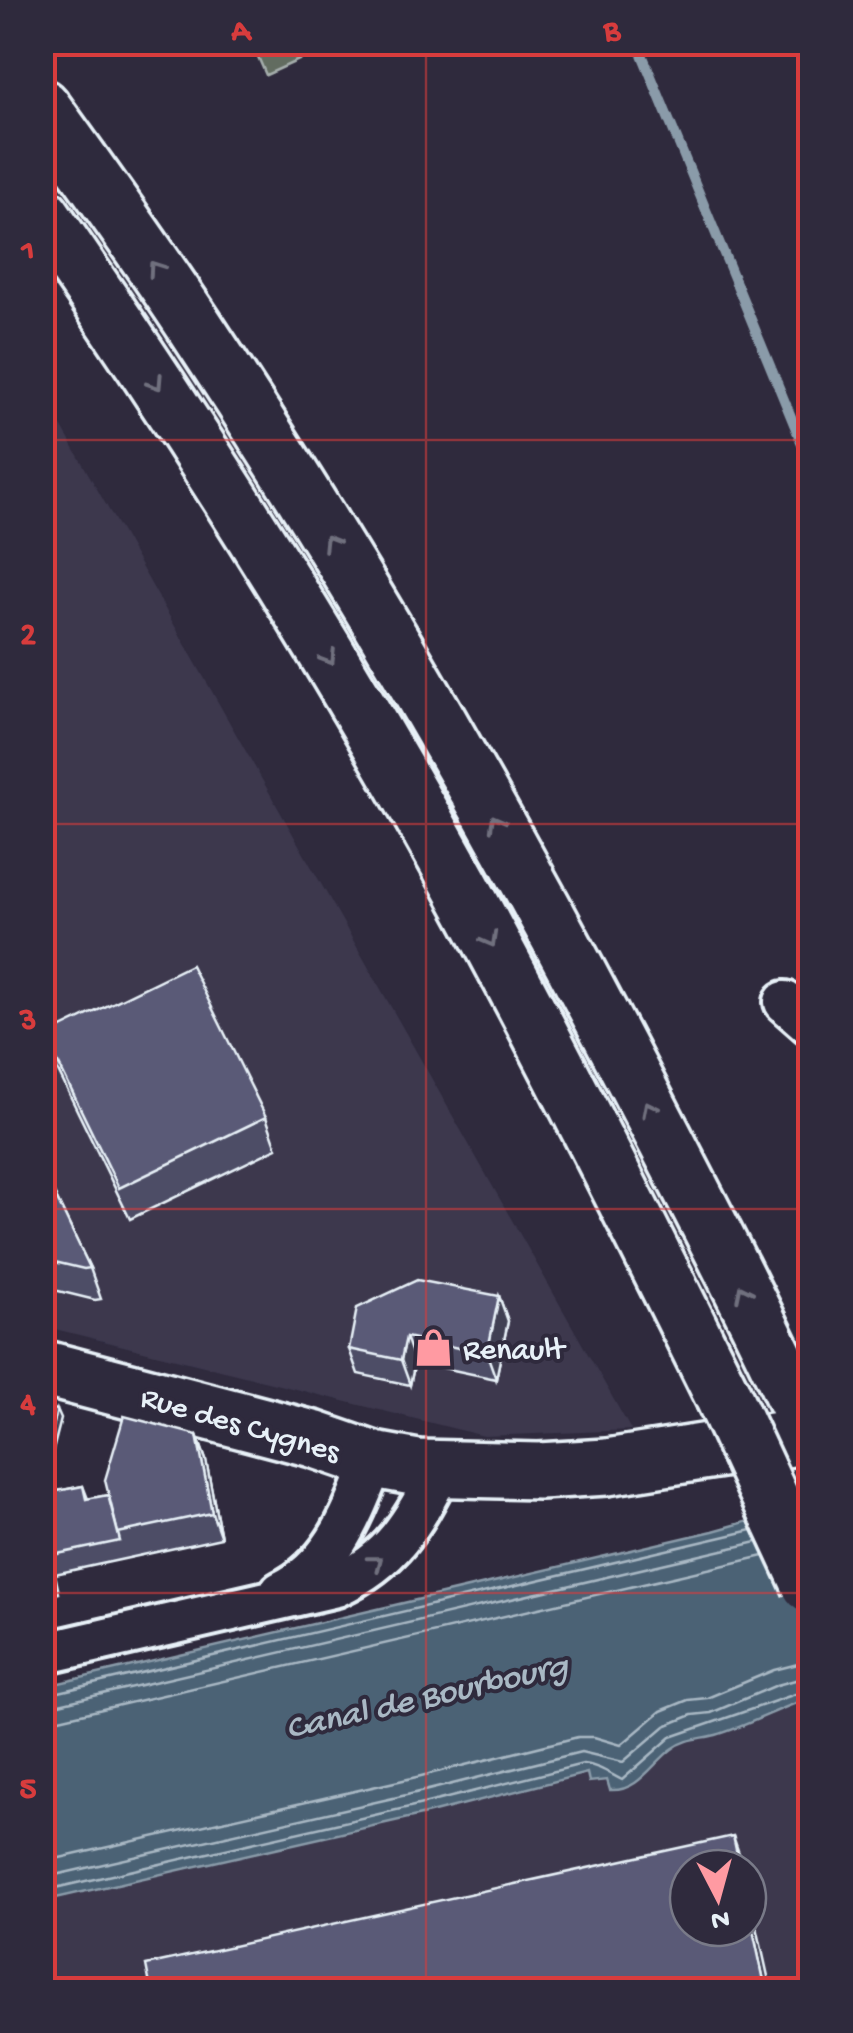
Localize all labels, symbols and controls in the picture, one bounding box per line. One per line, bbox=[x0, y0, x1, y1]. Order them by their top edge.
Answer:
text: A bbox=[231, 14, 253, 52]
text: B bbox=[603, 14, 622, 52]
text: 1 bbox=[21, 234, 34, 272]
one-way arrow bbox=[149, 261, 167, 280]
one-way arrow bbox=[143, 372, 162, 390]
one-way arrow bbox=[323, 535, 342, 553]
text: 2 bbox=[20, 618, 36, 656]
one-way arrow bbox=[316, 647, 335, 665]
one-way arrow bbox=[488, 814, 508, 832]
one-way arrow bbox=[478, 929, 498, 947]
text: 3 bbox=[19, 1003, 36, 1041]
one-way arrow bbox=[642, 1101, 661, 1119]
one-way arrow bbox=[736, 1285, 755, 1303]
shop icon: Renault bbox=[412, 1326, 454, 1368]
place label: Renault bbox=[463, 1333, 567, 1371]
street label: Rue des Cygnes bbox=[136, 1380, 345, 1474]
text: 4 bbox=[19, 1387, 36, 1425]
one-way arrow bbox=[365, 1556, 383, 1573]
water label: Canal de Bourbourg bbox=[283, 1647, 574, 1752]
text: 5 bbox=[20, 1772, 37, 1810]
north arrow bbox=[668, 1848, 768, 1948]
text: N bbox=[709, 1901, 731, 1936]

